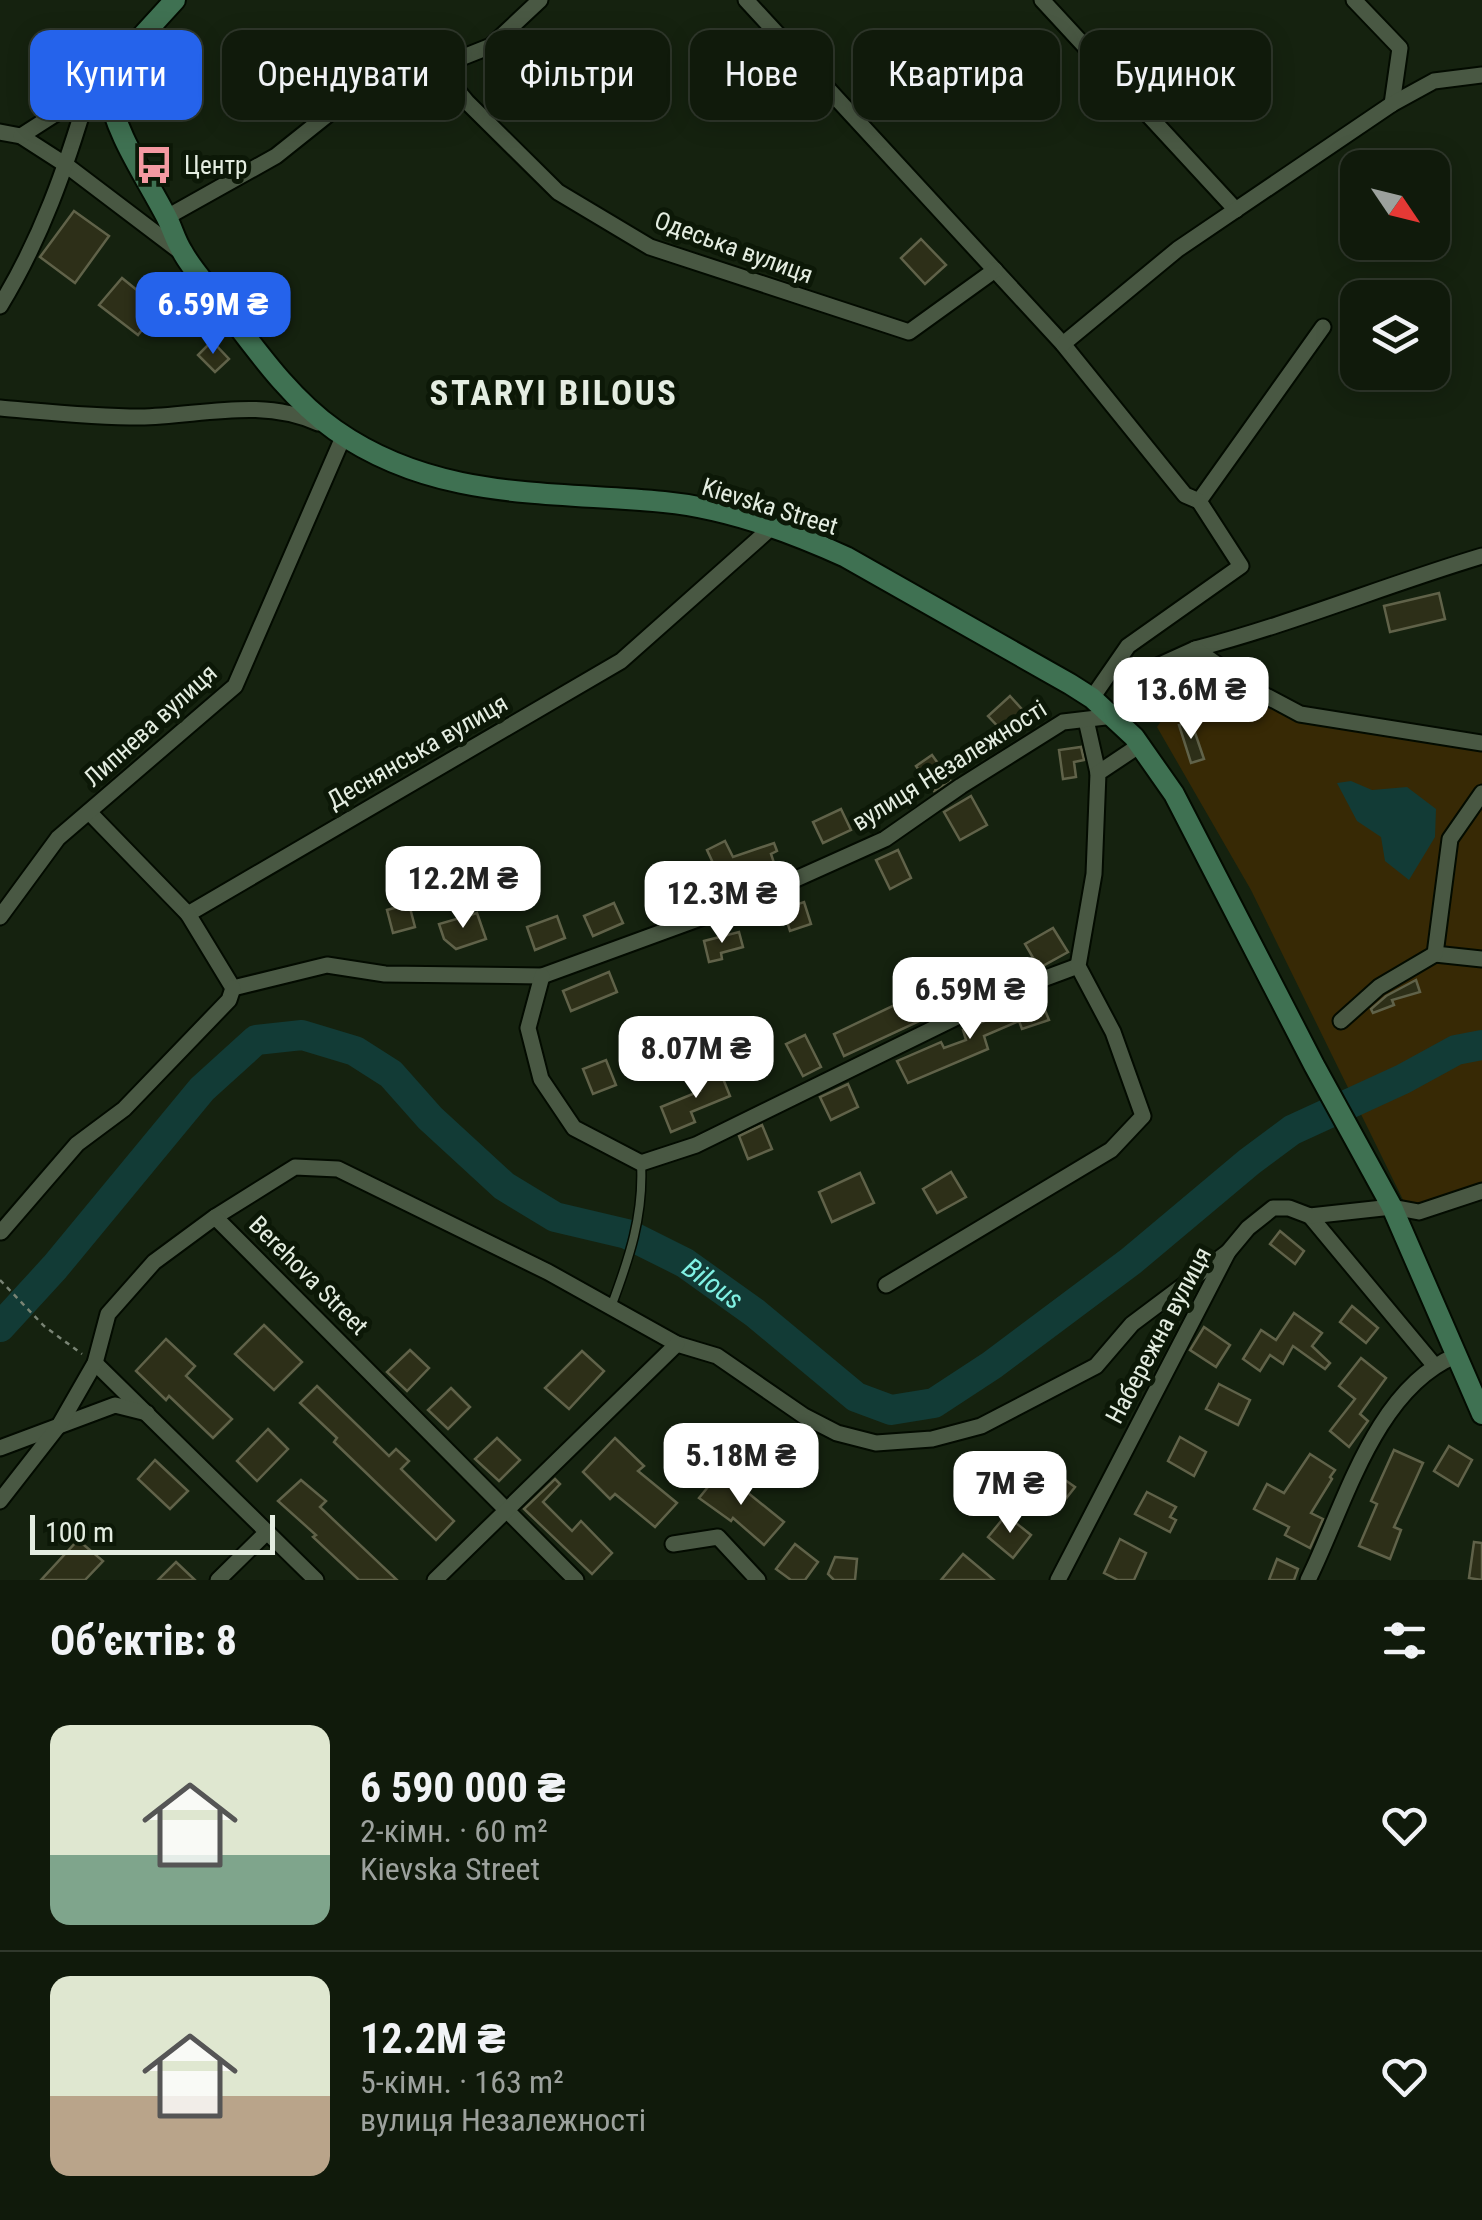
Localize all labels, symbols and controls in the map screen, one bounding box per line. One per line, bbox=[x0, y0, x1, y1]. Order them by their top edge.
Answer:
chip: Купити bbox=[30, 30, 202, 120]
chip: Орендувати bbox=[222, 30, 465, 120]
chip: Фільтри bbox=[485, 30, 670, 120]
chip: Нове bbox=[690, 30, 833, 120]
chip: Квартира bbox=[853, 30, 1060, 120]
chip: Будинок bbox=[1080, 30, 1271, 120]
bus stop icon: Центр bbox=[133, 144, 175, 186]
north arrow bbox=[1340, 150, 1450, 260]
map controls bbox=[1340, 150, 1450, 390]
place label: Центр bbox=[184, 151, 247, 180]
street label: Одеська вулиця bbox=[651, 205, 817, 290]
pin: 6.59M ₴ bbox=[121, 272, 305, 357]
button: layers bbox=[1340, 280, 1450, 390]
text: 6.59M ₴ bbox=[158, 285, 268, 323]
district label: STARYI BILOUS bbox=[430, 373, 679, 414]
street label: Kievska Street bbox=[698, 472, 841, 541]
pin: 13.6M ₴ bbox=[1099, 657, 1283, 742]
street label: Липнева вулиця bbox=[78, 658, 223, 793]
text: 13.6M ₴ bbox=[1136, 670, 1246, 708]
street label: Деснянська вулиця bbox=[322, 688, 513, 815]
street label: вулиця Незалежності bbox=[847, 694, 1052, 837]
pin: 12.2M ₴ bbox=[371, 846, 555, 931]
text: 12.2M ₴ bbox=[408, 859, 518, 897]
pin: 12.3M ₴ bbox=[630, 861, 814, 946]
text: 12.3M ₴ bbox=[667, 874, 777, 912]
pin: 6.59M ₴ bbox=[878, 957, 1062, 1042]
text: 6.59M ₴ bbox=[915, 970, 1025, 1008]
pin: 8.07M ₴ bbox=[604, 1016, 788, 1101]
text: 8.07M ₴ bbox=[641, 1029, 751, 1067]
street label: Berehova Street bbox=[243, 1210, 374, 1341]
street label: Набережна вулиця bbox=[1100, 1242, 1217, 1428]
water label: Bilous bbox=[676, 1251, 750, 1316]
pin: 5.18M ₴ bbox=[649, 1423, 833, 1508]
text: 5.18M ₴ bbox=[686, 1436, 796, 1474]
pin: 7M ₴ bbox=[951, 1451, 1069, 1536]
text: 7M ₴ bbox=[975, 1464, 1045, 1502]
scale bar bbox=[30, 1510, 275, 1554]
text: 100 m bbox=[45, 1516, 114, 1549]
icon: filters bbox=[1377, 1613, 1432, 1668]
text: Об’єктів: 8 bbox=[50, 1616, 237, 1665]
text: 6 590 000 ₴ bbox=[360, 1763, 566, 1812]
icon: home bbox=[130, 1765, 250, 1885]
icon: heart bbox=[1377, 1798, 1432, 1853]
text: 2-кімн. · 60 m² bbox=[360, 1812, 548, 1850]
text: Kievska Street bbox=[360, 1850, 540, 1888]
text: 12.2M ₴ bbox=[360, 2014, 505, 2063]
icon: home bbox=[130, 2016, 250, 2136]
icon: heart bbox=[1377, 2049, 1432, 2104]
text: 5-кімн. · 163 m² bbox=[360, 2063, 564, 2101]
text: вулиця Незалежності bbox=[360, 2101, 646, 2139]

